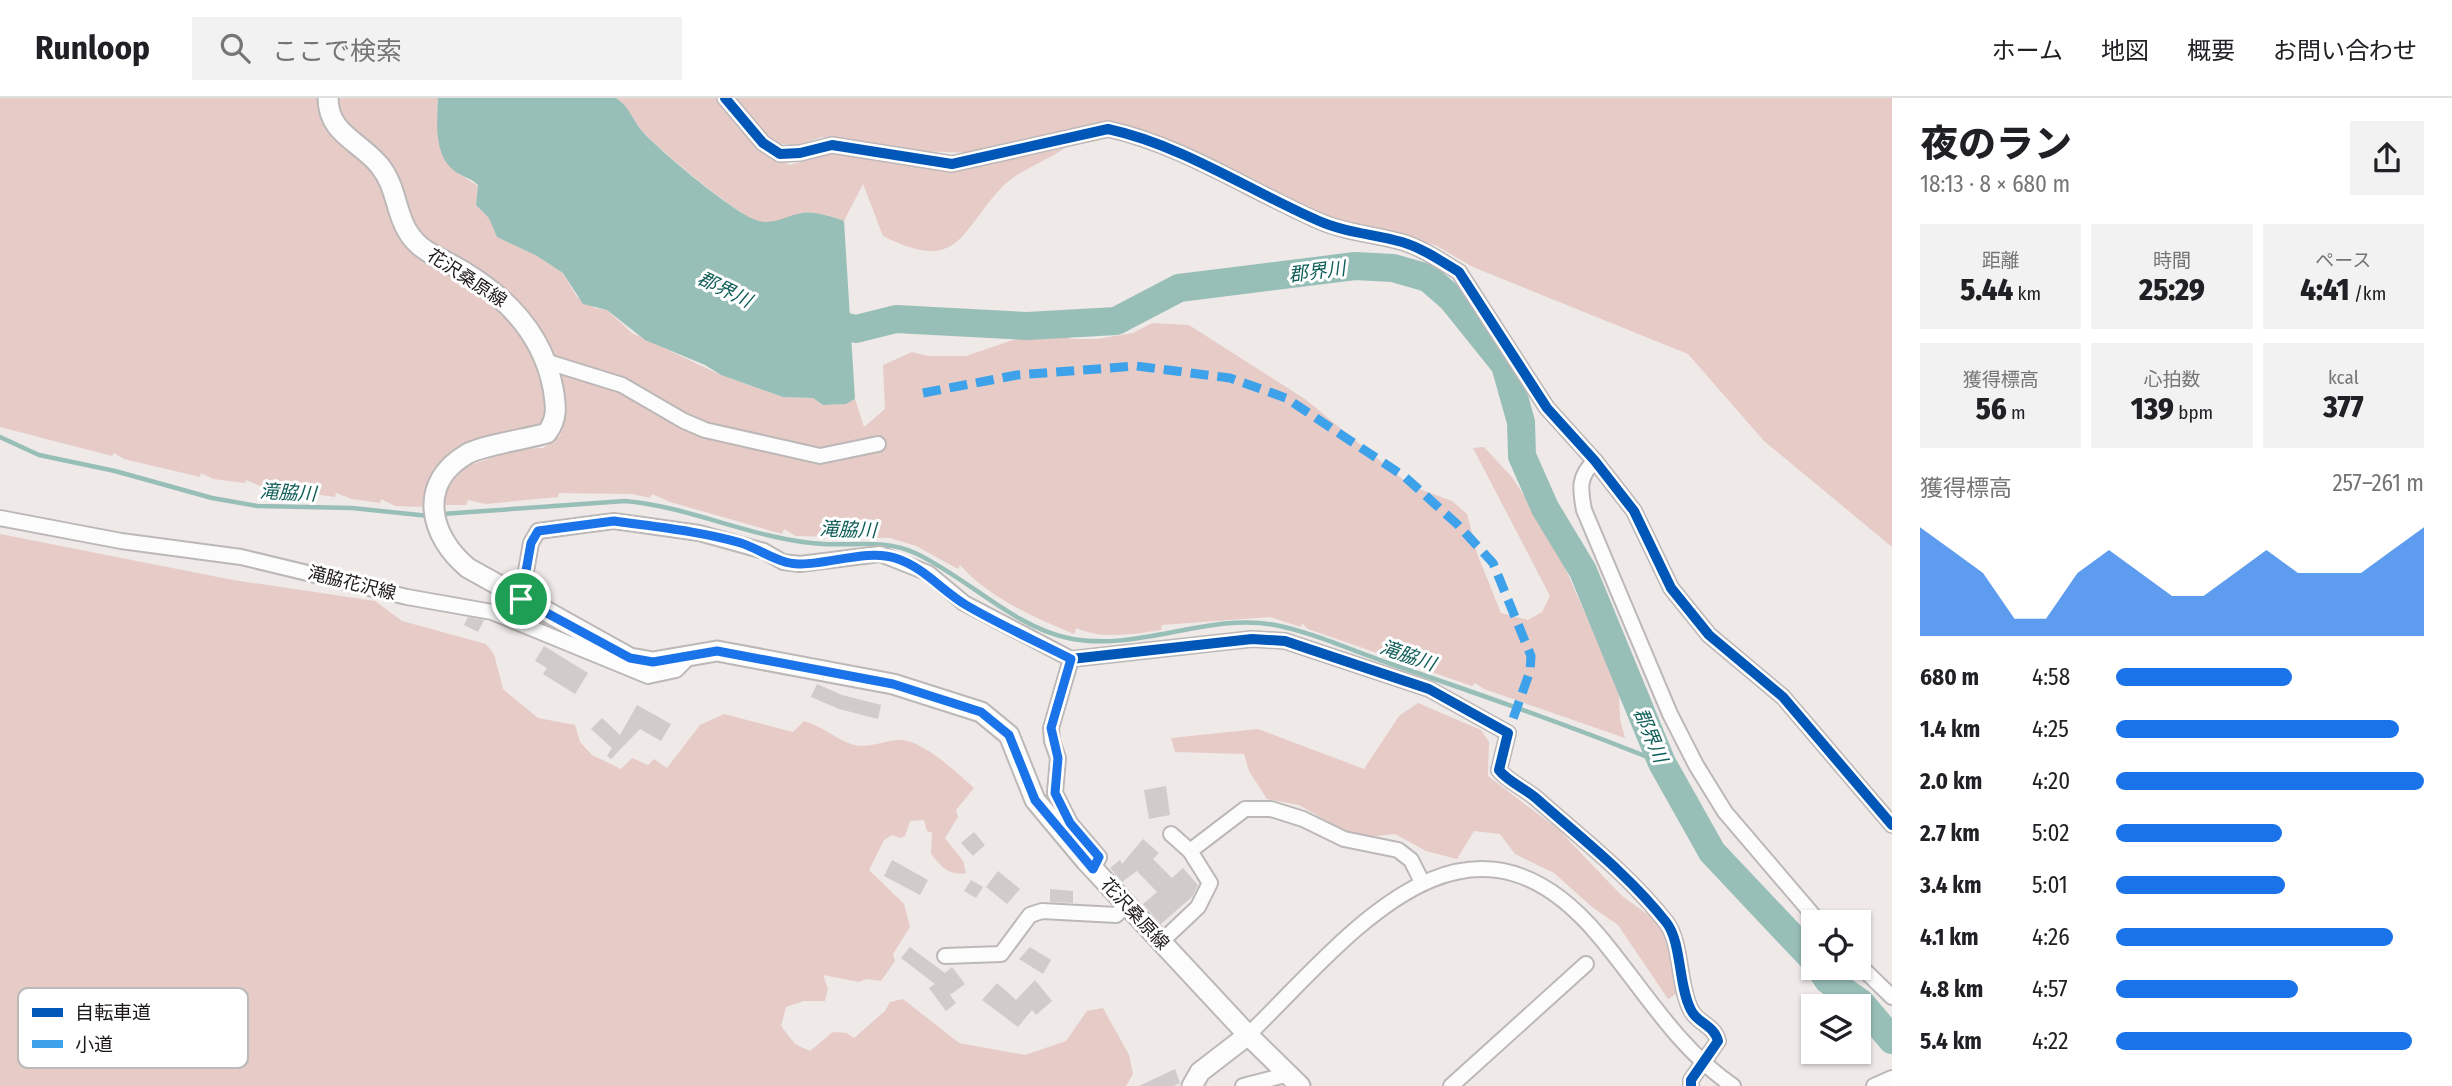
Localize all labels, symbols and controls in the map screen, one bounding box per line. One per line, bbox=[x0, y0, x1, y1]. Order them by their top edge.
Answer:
search box bbox=[192, 17, 682, 80]
text: Runloop bbox=[35, 28, 150, 68]
icon: search bbox=[216, 29, 254, 67]
text: ここで検索 bbox=[272, 36, 402, 67]
text: ホーム bbox=[1992, 37, 2063, 65]
text: 地図 bbox=[2101, 37, 2149, 65]
text: 概要 bbox=[2187, 37, 2235, 65]
text: お問い合わせ bbox=[2273, 37, 2417, 65]
text: 夜のラン bbox=[1920, 121, 2072, 167]
button: share bbox=[2350, 121, 2424, 195]
text: 18:13 · 8 × 680 m bbox=[1920, 170, 2070, 198]
street label: 花沢桑原線 bbox=[423, 244, 511, 312]
text: 距離 bbox=[1982, 249, 2020, 272]
text: 時間 bbox=[2153, 249, 2191, 272]
text: ペース bbox=[2315, 249, 2371, 272]
water label: 郡界川 bbox=[1287, 256, 1349, 286]
water label: 郡界川 bbox=[694, 267, 757, 313]
text: 5.44 bbox=[1960, 272, 2013, 308]
text: 25:29 bbox=[2139, 272, 2205, 308]
text: 4:41 bbox=[2300, 272, 2349, 308]
text: km bbox=[2013, 282, 2041, 305]
text: /km bbox=[2349, 282, 2386, 305]
text: kcal bbox=[2328, 366, 2359, 389]
text: 獲得標高 bbox=[1963, 368, 2039, 391]
text: 心拍数 bbox=[2143, 368, 2201, 391]
text: 377 bbox=[2323, 389, 2364, 425]
text: 56 bbox=[1976, 391, 2007, 427]
text: 139 bbox=[2131, 391, 2174, 427]
text: m bbox=[2007, 401, 2026, 424]
text: bpm bbox=[2174, 401, 2213, 424]
text: 257–261 m bbox=[2332, 469, 2424, 497]
text: 獲得標高 bbox=[1920, 474, 2012, 502]
water label: 滝脇川 bbox=[259, 480, 319, 506]
water label: 滝脇川 bbox=[819, 517, 879, 542]
street label: 滝脇花沢線 bbox=[306, 561, 398, 605]
pin bbox=[491, 569, 551, 629]
icon: arrive bbox=[502, 580, 540, 618]
water label: 滝脇川 bbox=[1377, 635, 1440, 676]
text: 680 m bbox=[1920, 663, 1979, 691]
text: 4:58 bbox=[2032, 663, 2070, 691]
water label: 郡界川 bbox=[1629, 704, 1673, 768]
text: 1.4 km bbox=[1920, 715, 1980, 743]
text: 4:25 bbox=[2032, 715, 2069, 743]
text: 2.0 km bbox=[1920, 767, 1982, 795]
text: 4:20 bbox=[2032, 767, 2070, 795]
text: 2.7 km bbox=[1920, 819, 1980, 847]
text: 5:02 bbox=[2032, 819, 2069, 847]
text: 3.4 km bbox=[1920, 871, 1982, 899]
text: 5:01 bbox=[2032, 871, 2068, 899]
street label: 花沢桑原線 bbox=[1096, 874, 1174, 954]
map controls bbox=[1801, 910, 1871, 1064]
button: locate bbox=[1801, 910, 1871, 980]
text: 4.1 km bbox=[1920, 923, 1979, 951]
text: 4:26 bbox=[2032, 923, 2070, 951]
text: 4.8 km bbox=[1920, 975, 1983, 1003]
text: 4:57 bbox=[2032, 975, 2068, 1003]
legend bbox=[18, 988, 248, 1068]
button: layers bbox=[1801, 994, 1871, 1064]
text: 自転車道 bbox=[75, 1001, 151, 1024]
text: 5.4 km bbox=[1920, 1027, 1982, 1055]
text: 4:22 bbox=[2032, 1027, 2068, 1055]
text: 小道 bbox=[75, 1033, 113, 1056]

